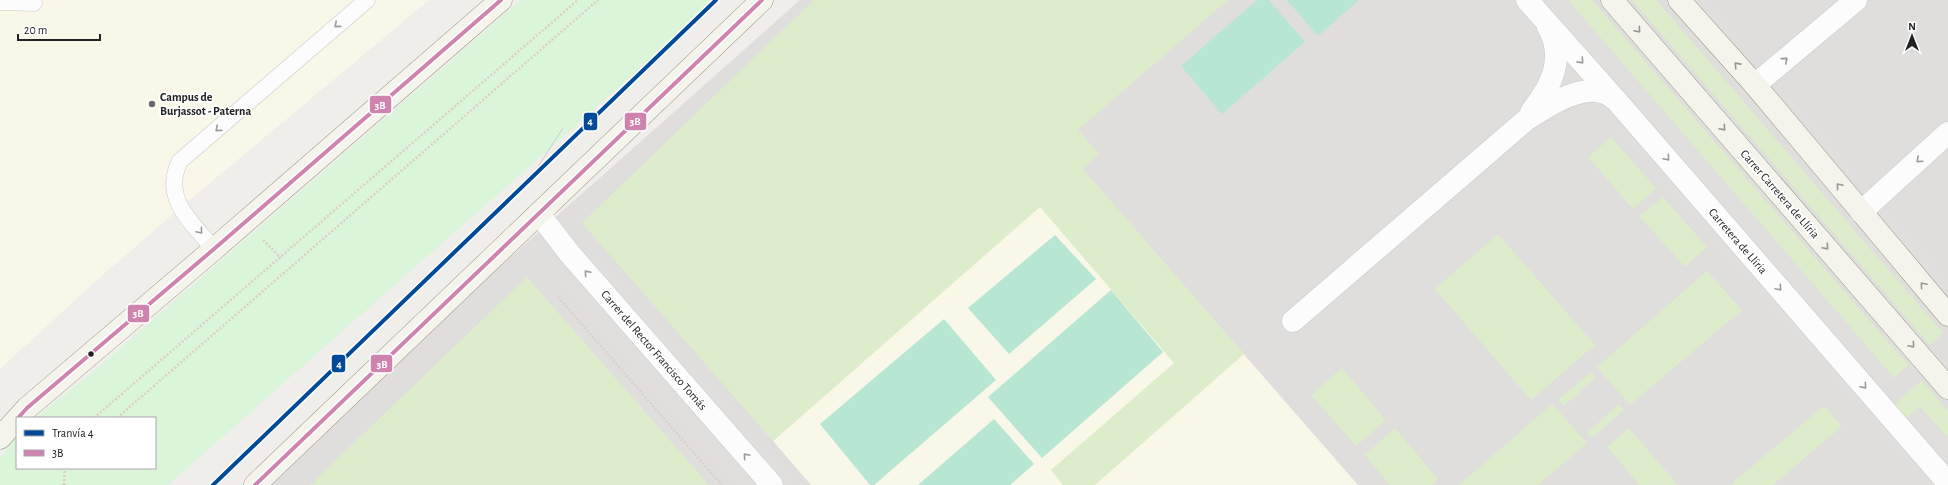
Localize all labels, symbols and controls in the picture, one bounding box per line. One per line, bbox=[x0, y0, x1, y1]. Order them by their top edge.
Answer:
scale bar bbox=[18, 16, 100, 42]
north arrow bbox=[1892, 16, 1932, 56]
one-way arrow bbox=[335, 21, 342, 28]
text: N bbox=[1908, 21, 1916, 32]
text: 20 m bbox=[24, 24, 47, 36]
one-way arrow bbox=[1633, 25, 1640, 32]
one-way arrow bbox=[1576, 56, 1583, 63]
one-way arrow bbox=[1780, 58, 1788, 65]
one-way arrow bbox=[1734, 62, 1742, 70]
place label: Campus de Burjassot - Paterna bbox=[160, 91, 251, 118]
line badge: 3B bbox=[369, 95, 392, 114]
marker: Campus de Burjassot - Paterna bbox=[147, 99, 157, 109]
text: 3B bbox=[374, 100, 386, 111]
line badge: 4 bbox=[583, 112, 598, 131]
line badge: 3B bbox=[624, 112, 647, 131]
text: 4 bbox=[587, 116, 593, 127]
text: 3B bbox=[629, 116, 641, 127]
one-way arrow bbox=[1718, 123, 1725, 131]
one-way arrow bbox=[215, 124, 223, 131]
street label: Carrer Carretera de Llíria bbox=[1737, 147, 1823, 241]
one-way arrow bbox=[1662, 154, 1669, 161]
one-way arrow bbox=[1916, 155, 1924, 162]
one-way arrow bbox=[1837, 183, 1844, 190]
street label: Carretera de Llíria bbox=[1706, 205, 1770, 277]
one-way arrow bbox=[195, 227, 202, 234]
one-way arrow bbox=[1822, 242, 1829, 250]
one-way arrow bbox=[585, 271, 592, 278]
one-way arrow bbox=[1920, 283, 1927, 290]
one-way arrow bbox=[1775, 284, 1782, 291]
street label: Carrer del Rector Francisco Tomás bbox=[599, 288, 709, 412]
line badge: 3B bbox=[127, 304, 150, 323]
text: 3B bbox=[132, 308, 144, 319]
one-way arrow bbox=[1907, 341, 1914, 348]
unlabelled marker bbox=[86, 349, 96, 359]
line badge: 4 bbox=[331, 354, 346, 373]
line badge: 3B bbox=[370, 354, 393, 373]
text: 4 bbox=[336, 359, 342, 370]
text: 3B bbox=[376, 359, 388, 370]
one-way arrow bbox=[1860, 382, 1867, 389]
legend bbox=[16, 417, 156, 469]
text: Tranvía 4 bbox=[52, 427, 94, 439]
text: 3B bbox=[52, 447, 63, 459]
one-way arrow bbox=[744, 453, 751, 460]

